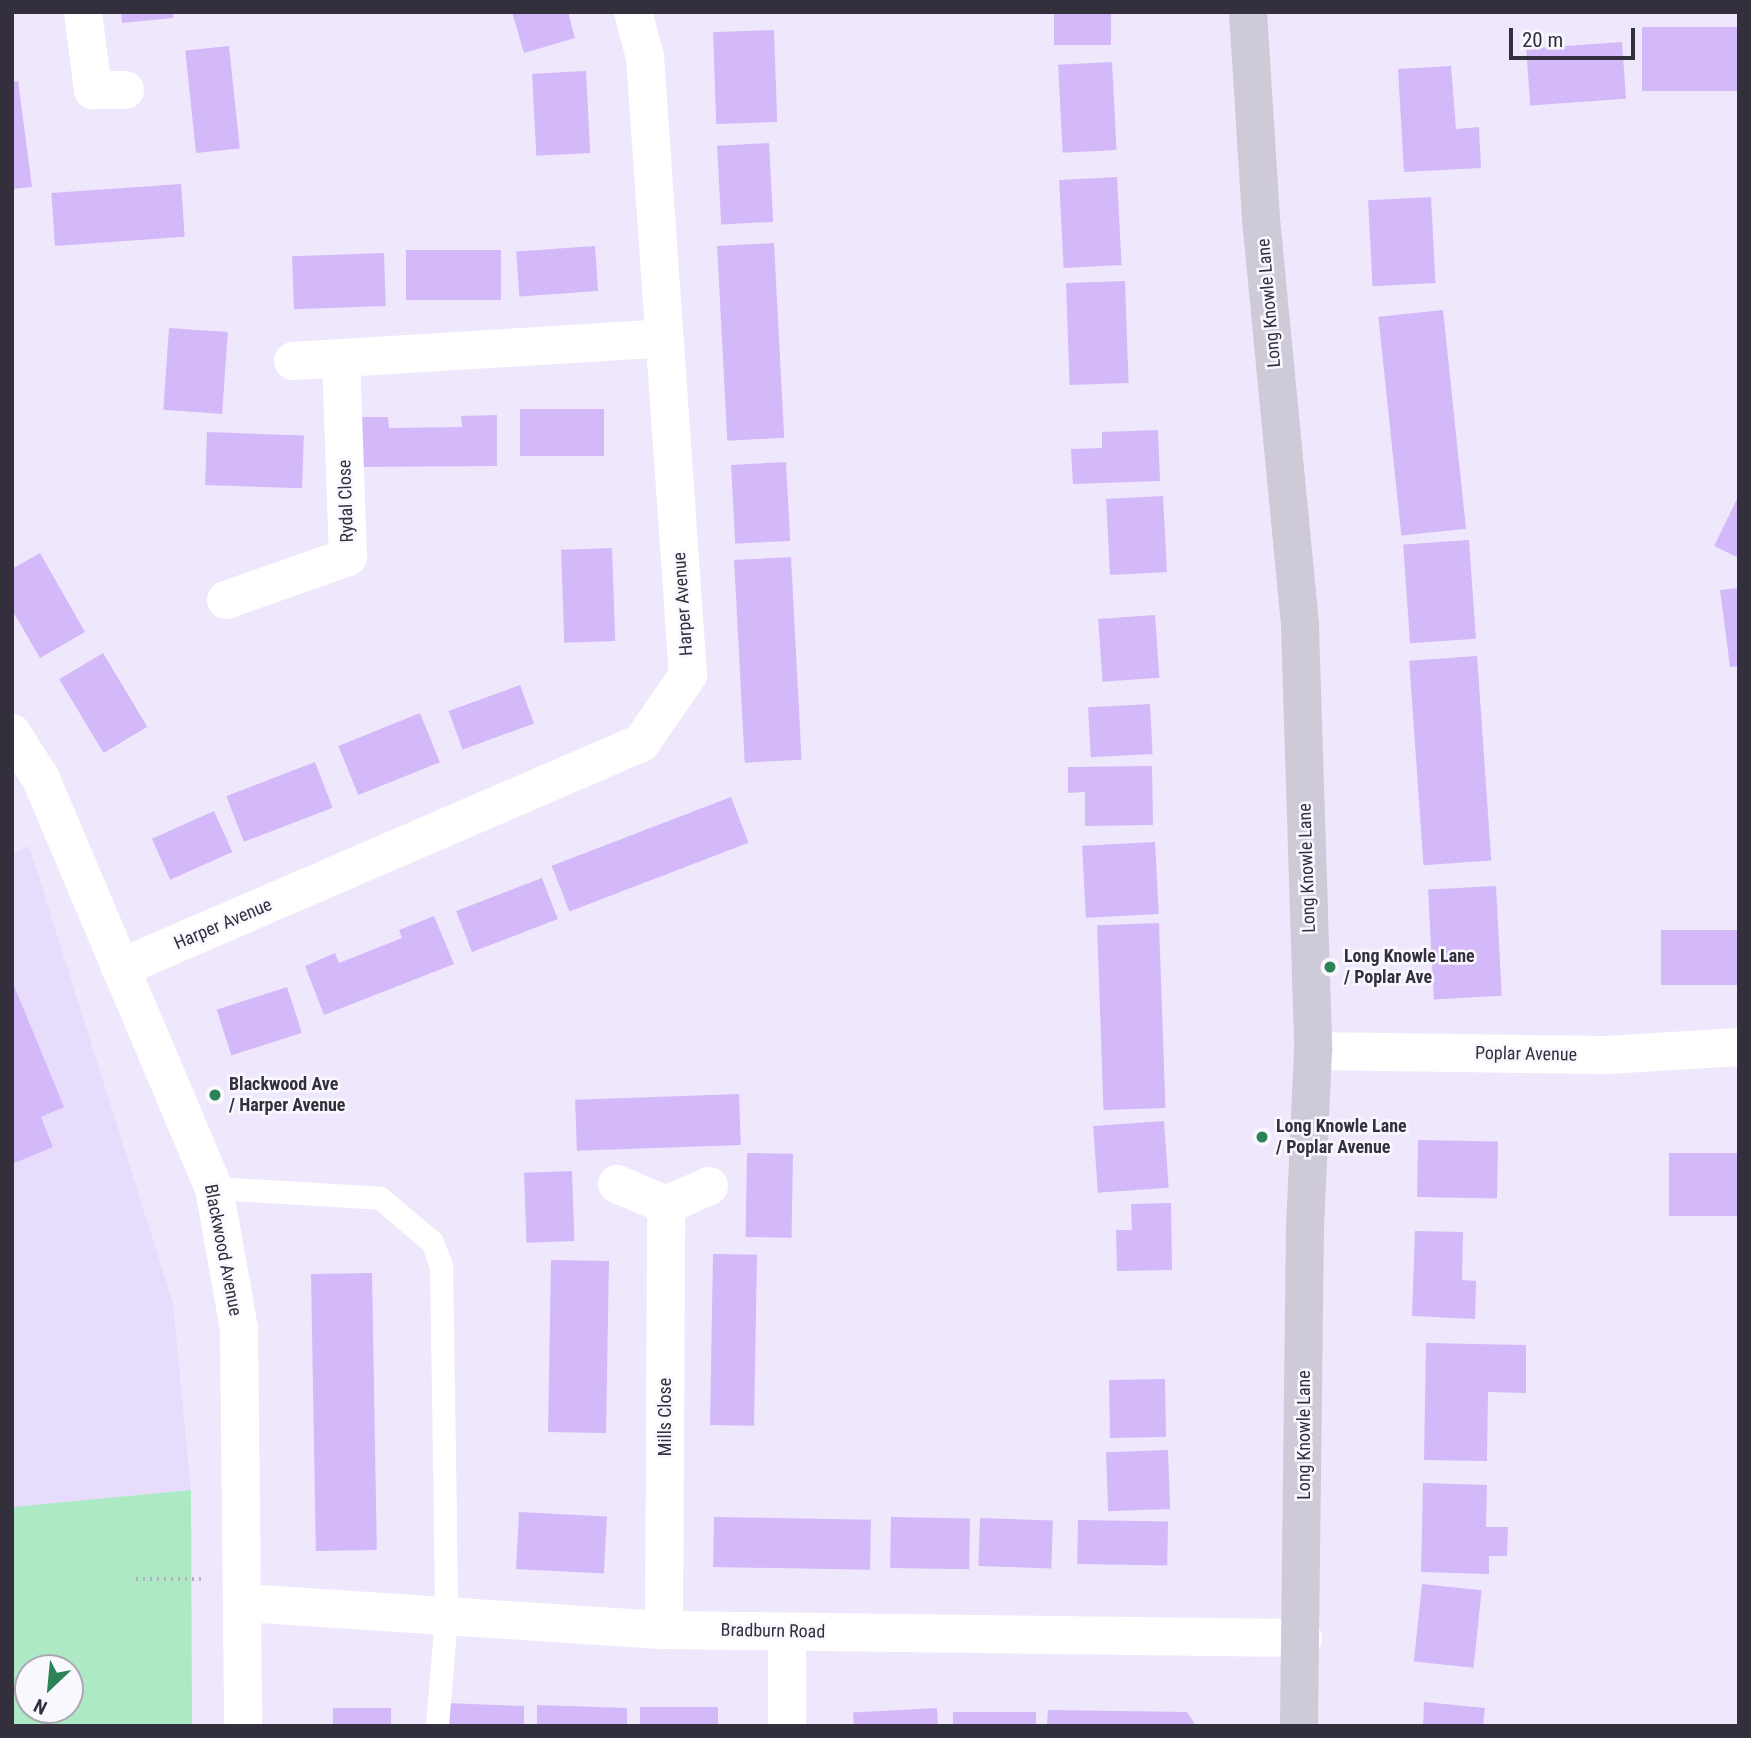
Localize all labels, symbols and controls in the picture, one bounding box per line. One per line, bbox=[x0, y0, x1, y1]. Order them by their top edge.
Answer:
scale bar bbox=[1513, 14, 1639, 58]
text: 20 m bbox=[1522, 28, 1563, 52]
street label: Long Knowle Lane bbox=[1253, 238, 1285, 368]
street label: Rydal Close bbox=[334, 459, 358, 543]
street label: Harper Avenue bbox=[669, 551, 697, 657]
street label: Long Knowle Lane bbox=[1294, 803, 1320, 933]
street label: Harper Avenue bbox=[171, 894, 275, 954]
place label: Long Knowle Lane / Poplar Ave bbox=[1344, 946, 1475, 988]
marker: Long Knowle Lane / Poplar Ave bbox=[1322, 959, 1338, 975]
street label: Poplar Avenue bbox=[1475, 1042, 1577, 1066]
place label: Blackwood Ave / Harper Avenue bbox=[229, 1074, 345, 1116]
marker: Blackwood Ave / Harper Avenue bbox=[207, 1087, 223, 1103]
place label: Long Knowle Lane / Poplar Avenue bbox=[1276, 1116, 1407, 1158]
marker: Long Knowle Lane / Poplar Avenue bbox=[1254, 1129, 1270, 1145]
street label: Blackwood Avenue bbox=[200, 1182, 246, 1318]
street label: Long Knowle Lane bbox=[1293, 1370, 1315, 1500]
street label: Mills Close bbox=[654, 1378, 676, 1456]
street label: Bradburn Road bbox=[721, 1619, 825, 1643]
north arrow bbox=[14, 1654, 84, 1724]
text: N bbox=[30, 1694, 51, 1719]

